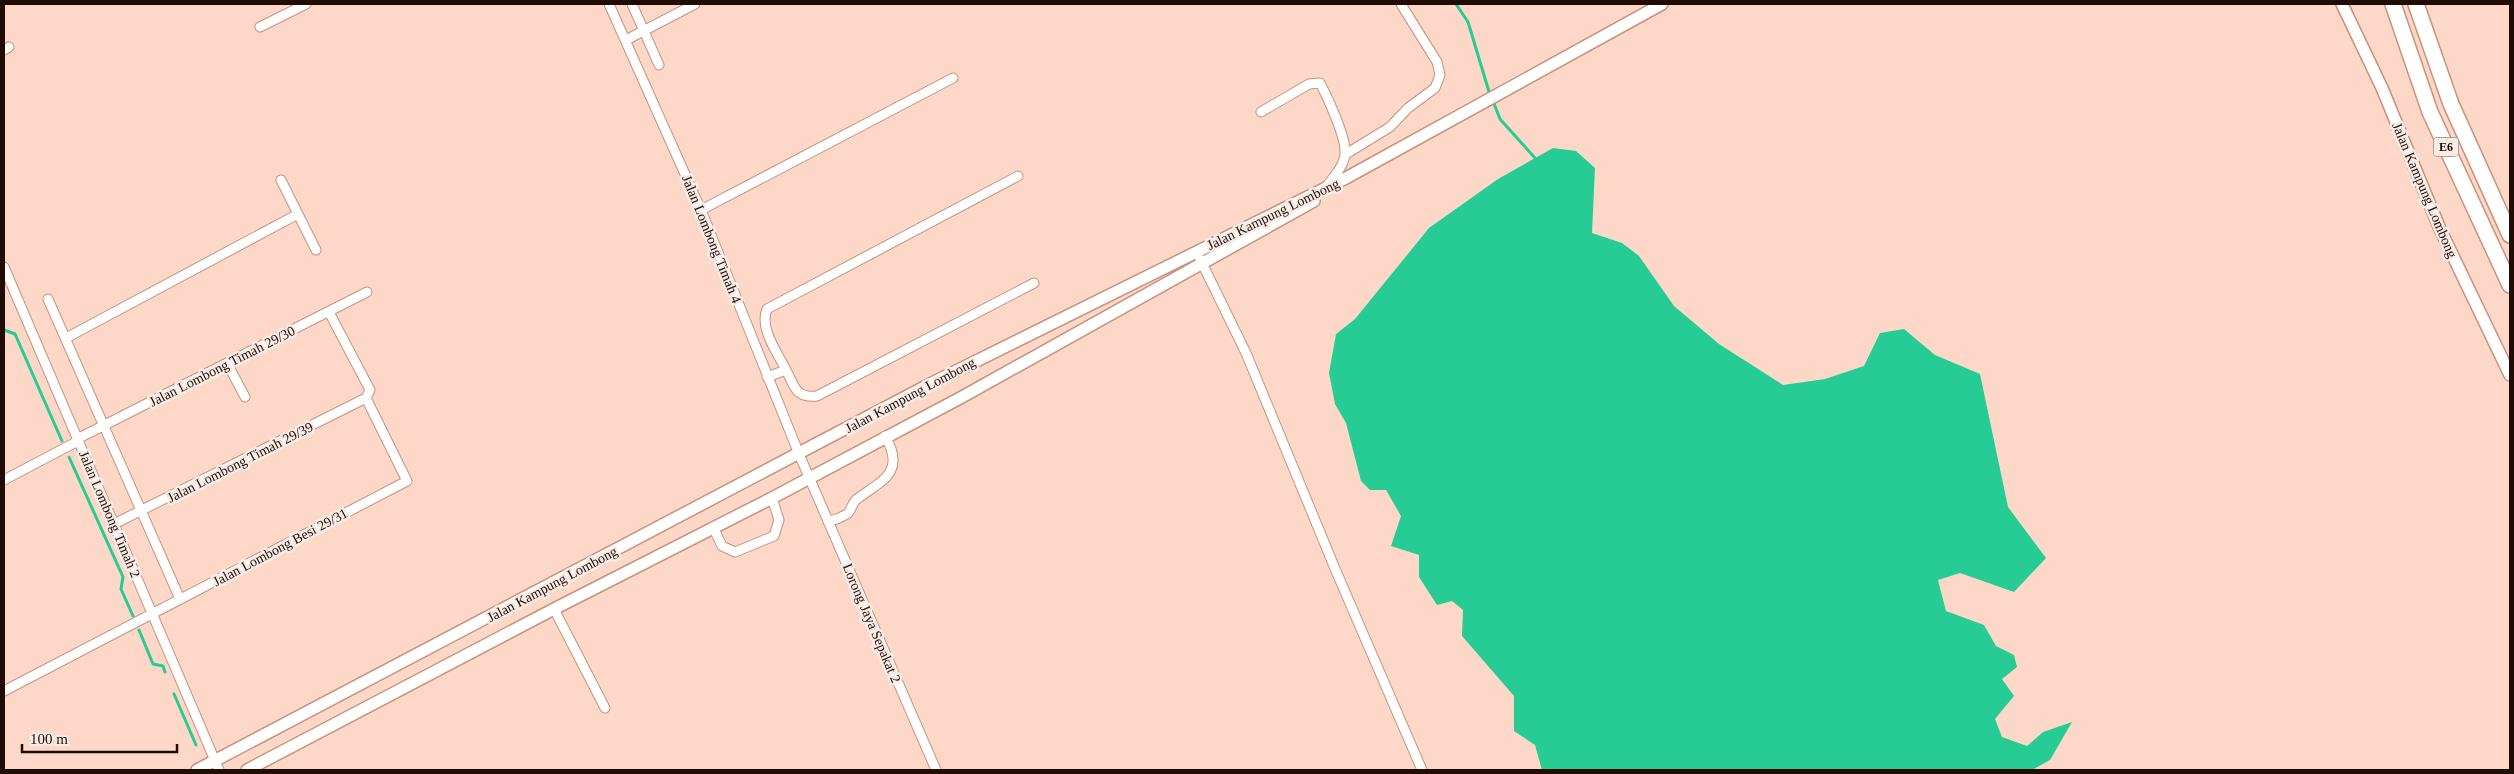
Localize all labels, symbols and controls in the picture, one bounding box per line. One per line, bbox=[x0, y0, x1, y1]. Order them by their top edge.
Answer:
street label: Jalan Kampung Lombong bbox=[2389, 120, 2460, 260]
road number: E6 bbox=[2434, 138, 2458, 156]
street label: Jalan Lombong Timah 4 bbox=[679, 173, 744, 305]
street label: Jalan Kampung Lombong bbox=[1205, 176, 1342, 253]
street label: Jalan Lombong Timah 29/30 bbox=[147, 323, 298, 410]
street label: Jalan Kampung Lombong bbox=[843, 355, 978, 436]
street label: Jalan Lombong Timah 29/39 bbox=[165, 419, 316, 506]
street label: Jalan Lombong Timah 2 bbox=[76, 448, 143, 580]
street label: Jalan Lombong Besi 29/31 bbox=[210, 505, 350, 589]
street label: Jalan Kampung Lombong bbox=[485, 544, 620, 625]
street label: Lorong Jaya Sepakat 2 bbox=[840, 561, 903, 685]
scale bar bbox=[22, 722, 178, 754]
text: 100 m bbox=[30, 731, 68, 747]

